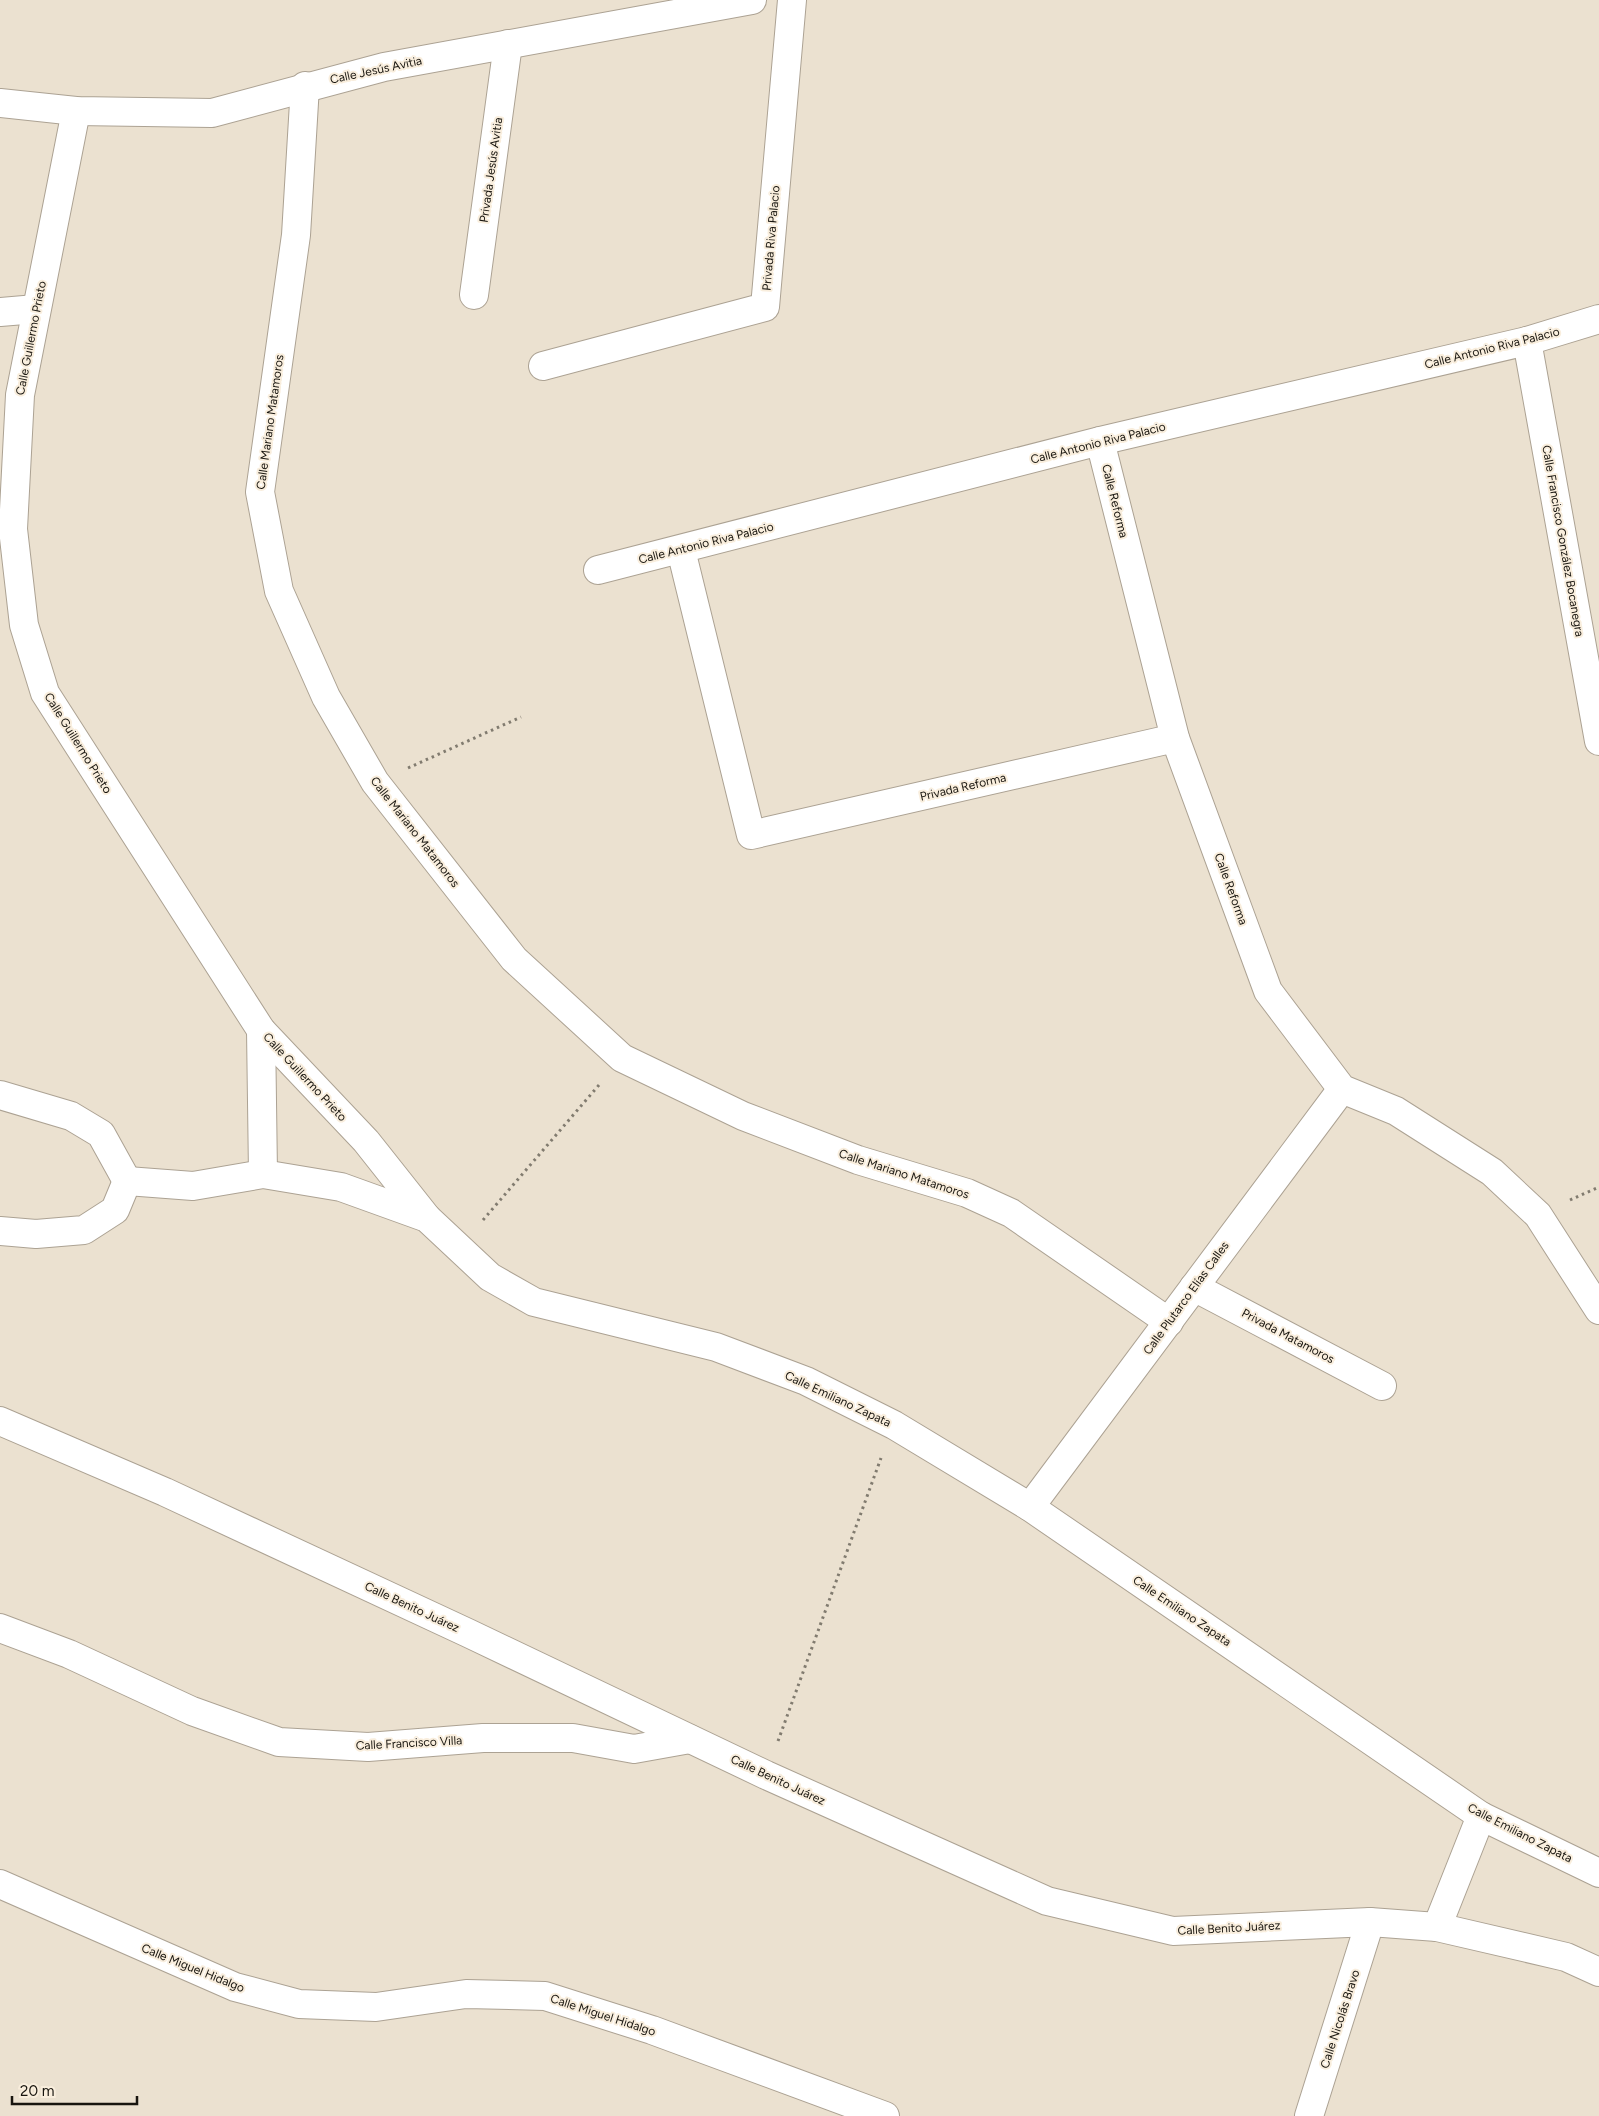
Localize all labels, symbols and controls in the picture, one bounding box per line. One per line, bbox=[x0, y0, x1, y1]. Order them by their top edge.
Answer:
street label: Calle Jesús Avitia bbox=[329, 53, 423, 87]
street label: Privada Jesús Avitia bbox=[477, 116, 505, 224]
street label: Privada Riva Palacio bbox=[759, 185, 783, 291]
street label: Calle Guillermo Prieto bbox=[13, 280, 49, 396]
street label: Calle Antonio Riva Palacio bbox=[1423, 324, 1561, 372]
street label: Calle Mariano Matamoros bbox=[254, 353, 286, 490]
street label: Calle Antonio Riva Palacio bbox=[1029, 419, 1167, 467]
street label: Calle Francisco González Bocanegra bbox=[1539, 444, 1587, 638]
street label: Calle Reforma bbox=[1099, 463, 1131, 539]
street label: Calle Antonio Riva Palacio bbox=[637, 519, 775, 567]
street label: Calle Guillermo Prieto bbox=[41, 690, 115, 796]
street label: Privada Reforma bbox=[919, 770, 1007, 804]
street label: Calle Mariano Matamoros bbox=[368, 774, 463, 890]
street label: Calle Reforma bbox=[1212, 851, 1250, 927]
street label: Calle Guillermo Prieto bbox=[260, 1030, 350, 1124]
street label: Calle Mariano Matamoros bbox=[837, 1146, 971, 1202]
street label: Calle Plutarco Elías Calles bbox=[1140, 1238, 1232, 1357]
street label: Privada Matamoros bbox=[1239, 1306, 1337, 1366]
street label: Calle Emiliano Zapata bbox=[783, 1368, 893, 1430]
street label: Calle Emiliano Zapata bbox=[1130, 1573, 1234, 1649]
street label: Calle Benito Juárez bbox=[362, 1579, 462, 1635]
street label: Calle Francisco Villa bbox=[355, 1733, 463, 1753]
street label: Calle Benito Juárez bbox=[728, 1752, 828, 1808]
street label: Calle Emiliano Zapata bbox=[1465, 1801, 1575, 1865]
street label: Calle Benito Juárez bbox=[1177, 1918, 1281, 1938]
street label: Calle Miguel Hidalgo bbox=[139, 1941, 247, 1995]
street label: Calle Nicolás Bravo bbox=[1317, 1968, 1363, 2070]
street label: Calle Miguel Hidalgo bbox=[549, 1991, 658, 2039]
scale bar bbox=[12, 2074, 138, 2106]
text: 20 m bbox=[20, 2082, 54, 2100]

